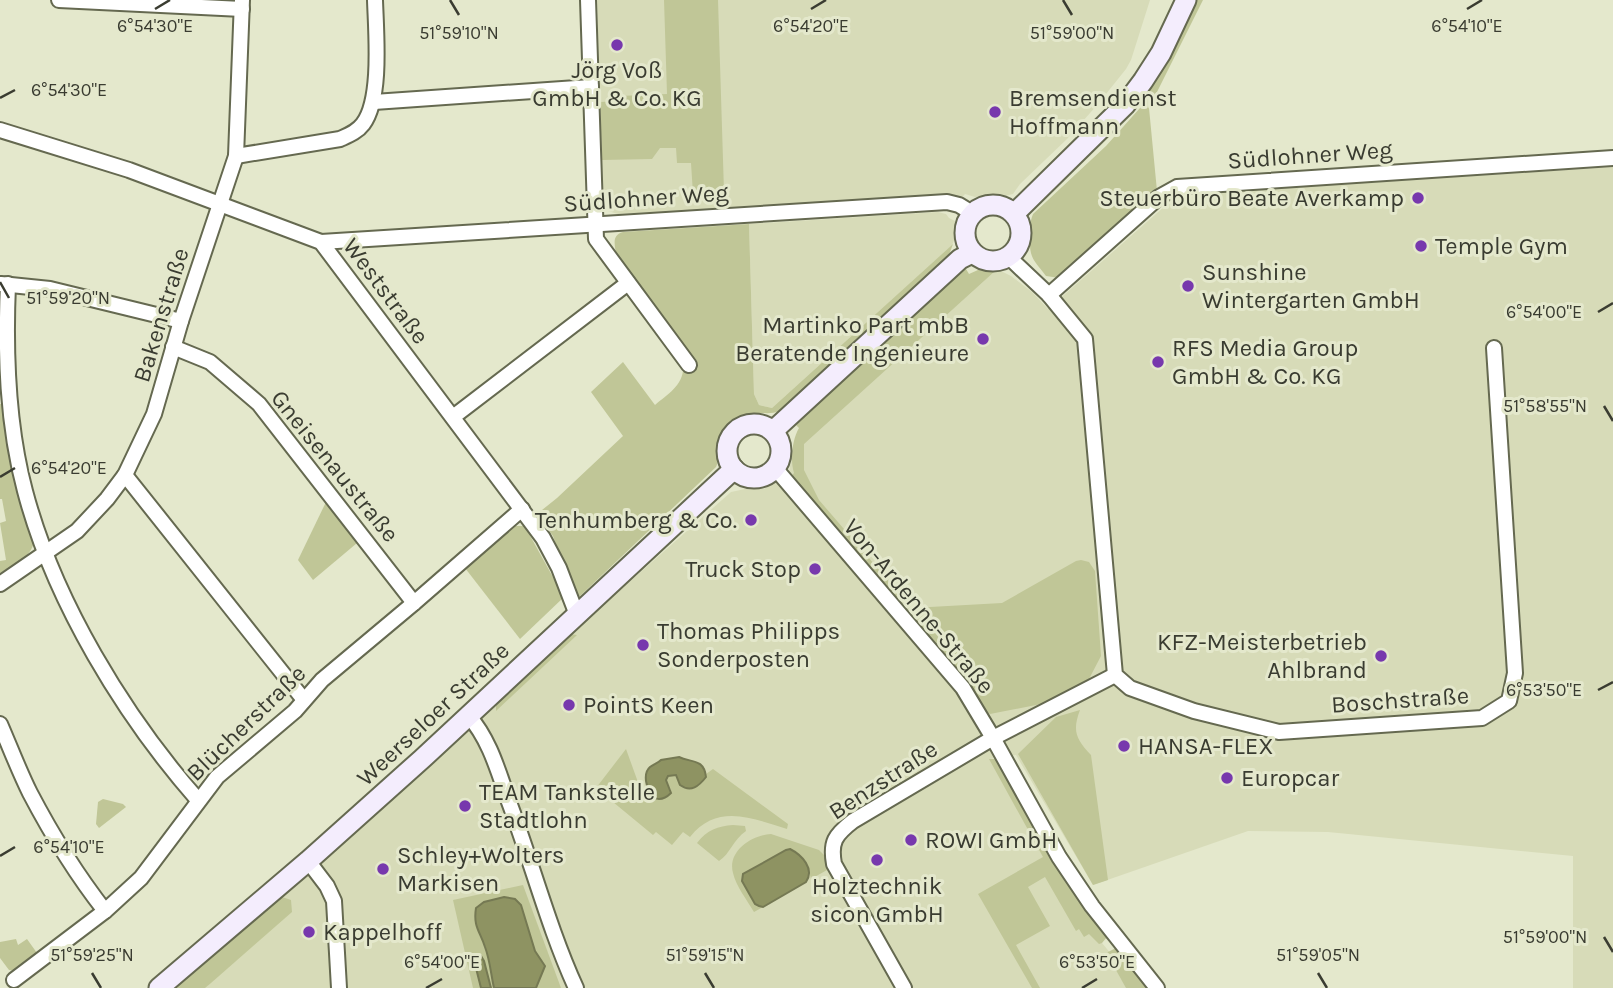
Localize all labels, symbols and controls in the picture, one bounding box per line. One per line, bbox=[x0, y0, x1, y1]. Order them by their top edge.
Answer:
text: 6°54'30"E bbox=[117, 15, 193, 37]
text: 6°54'20"E bbox=[773, 15, 849, 37]
text: 6°54'10"E bbox=[1431, 15, 1503, 37]
text: 51°59'10"N bbox=[419, 22, 499, 44]
text: 51°59'00"N bbox=[1030, 22, 1114, 44]
marker: Jörg Voß GmbH & Co. KG bbox=[609, 37, 625, 53]
place label: Jörg Voß GmbH & Co. KG bbox=[532, 56, 702, 112]
text: 6°54'30"E bbox=[31, 79, 107, 101]
place label: Bremsendienst Hoffmann bbox=[1009, 84, 1177, 140]
marker: Bremsendienst Hoffmann bbox=[987, 104, 1003, 120]
street label: Südlohner Weg bbox=[1227, 135, 1394, 175]
street label: Südlohner Weg bbox=[563, 178, 730, 218]
place label: Steuerbüro Beate Averkamp bbox=[1099, 184, 1404, 212]
marker: Steuerbüro Beate Averkamp bbox=[1410, 190, 1426, 206]
place label: Temple Gym bbox=[1435, 232, 1568, 260]
street label: Weststraße bbox=[337, 233, 435, 349]
marker: Temple Gym bbox=[1413, 238, 1429, 254]
street label: Bakenstraße bbox=[127, 244, 195, 386]
place label: Sunshine Wintergarten GmbH bbox=[1202, 258, 1420, 314]
marker: Sunshine Wintergarten GmbH bbox=[1180, 278, 1196, 294]
text: 51°59'20"N bbox=[26, 287, 110, 309]
text: 6°54'00"E bbox=[1506, 301, 1582, 323]
place label: Martinko Part mbB Beratende Ingenieure bbox=[735, 311, 969, 367]
marker: Martinko Part mbB Beratende Ingenieure bbox=[975, 331, 991, 347]
place label: RFS Media Group GmbH & Co. KG bbox=[1172, 334, 1358, 390]
marker: RFS Media Group GmbH & Co. KG bbox=[1150, 354, 1166, 370]
street label: Gneisenaustraße bbox=[265, 384, 405, 548]
text: 51°58'55"N bbox=[1503, 395, 1587, 417]
text: 6°54'20"E bbox=[31, 457, 107, 479]
place label: Tenhumberg & Co. bbox=[535, 506, 737, 534]
marker: Tenhumberg & Co. bbox=[743, 512, 759, 528]
street label: Von-Ardenne-Straße bbox=[838, 513, 1000, 699]
place label: Truck Stop bbox=[685, 555, 801, 583]
marker: Truck Stop bbox=[807, 561, 823, 577]
place label: Thomas Philipps Sonderposten bbox=[657, 617, 840, 673]
place label: KFZ-Meisterbetrieb Ahlbrand bbox=[1157, 628, 1367, 684]
street label: Weerseloer Straße bbox=[351, 636, 515, 792]
marker: Thomas Philipps Sonderposten bbox=[635, 637, 651, 653]
marker: KFZ-Meisterbetrieb Ahlbrand bbox=[1373, 648, 1389, 664]
street label: Blücherstraße bbox=[181, 659, 311, 787]
text: 6°53'50"E bbox=[1506, 679, 1582, 701]
street label: Boschstraße bbox=[1330, 681, 1470, 719]
place label: PointS Keen bbox=[583, 691, 714, 719]
marker: PointS Keen bbox=[561, 697, 577, 713]
place label: HANSA-FLEX bbox=[1138, 732, 1274, 760]
street label: Benzstraße bbox=[824, 735, 942, 825]
marker: HANSA-FLEX bbox=[1116, 738, 1132, 754]
place label: Europcar bbox=[1241, 764, 1339, 792]
marker: Europcar bbox=[1219, 770, 1235, 786]
place label: TEAM Tankstelle Stadtlohn bbox=[479, 778, 655, 834]
marker: TEAM Tankstelle Stadtlohn bbox=[457, 798, 473, 814]
place label: ROWI GmbH bbox=[925, 826, 1057, 854]
marker: ROWI GmbH bbox=[903, 832, 919, 848]
text: 6°54'10"E bbox=[33, 836, 105, 858]
place label: Schley+Wolters Markisen bbox=[397, 841, 564, 897]
marker: Holztechnik sicon GmbH bbox=[869, 852, 885, 868]
marker: Schley+Wolters Markisen bbox=[375, 861, 391, 877]
place label: Holztechnik sicon GmbH bbox=[810, 872, 944, 928]
place label: Kappelhoff bbox=[323, 918, 443, 946]
marker: Kappelhoff bbox=[301, 924, 317, 940]
text: 51°59'00"N bbox=[1503, 926, 1587, 948]
text: 51°59'25"N bbox=[50, 944, 134, 966]
text: 51°59'15"N bbox=[665, 944, 745, 966]
text: 51°59'05"N bbox=[1276, 944, 1360, 966]
text: 6°54'00"E bbox=[404, 951, 480, 973]
text: 6°53'50"E bbox=[1059, 951, 1135, 973]

